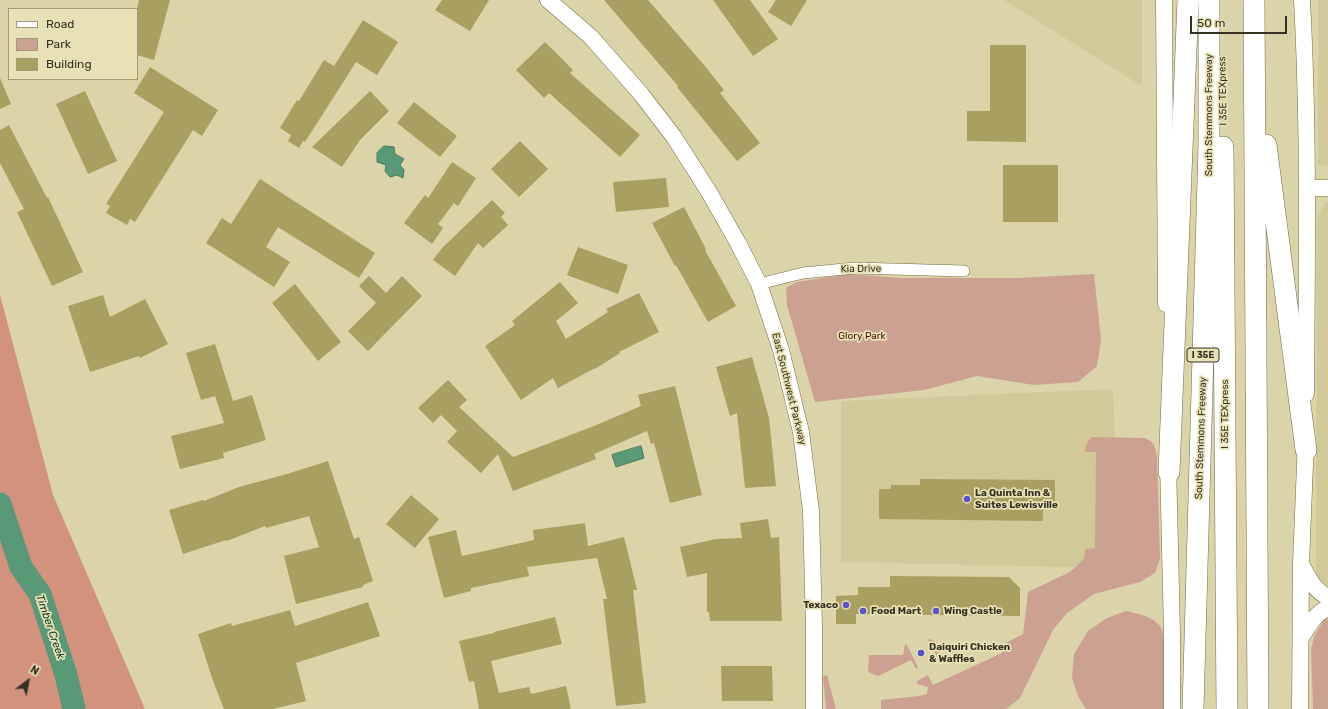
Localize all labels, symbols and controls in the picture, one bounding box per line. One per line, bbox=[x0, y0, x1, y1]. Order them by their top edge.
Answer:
legend bbox=[8, 8, 138, 80]
scale bar bbox=[1192, 8, 1289, 34]
text: 50 m bbox=[1197, 16, 1225, 30]
text: Road bbox=[46, 17, 74, 31]
text: Park bbox=[46, 37, 71, 51]
street label: South Stemmons Freeway bbox=[1203, 54, 1215, 176]
street label: I 35E TEXpress bbox=[1216, 56, 1230, 126]
text: Building bbox=[46, 57, 92, 71]
street label: Kia Drive bbox=[841, 263, 881, 275]
park label: Glory Park bbox=[838, 330, 886, 342]
street label: East Southwest Parkway bbox=[769, 332, 809, 446]
road number: I 35E bbox=[1187, 348, 1219, 362]
street label: South Stemmons Freeway bbox=[1193, 377, 1209, 499]
street label: I 35E TEXpress bbox=[1219, 379, 1231, 449]
place label: La Quinta Inn & Suites Lewisville bbox=[975, 487, 1058, 510]
marker: La Quinta Inn & Suites Lewisville bbox=[962, 494, 972, 504]
water label: Timber Creek bbox=[33, 593, 67, 661]
place label: Texaco bbox=[803, 599, 838, 611]
marker: Texaco bbox=[841, 600, 851, 610]
place label: Food Mart bbox=[871, 605, 921, 617]
place label: Wing Castle bbox=[944, 605, 1002, 617]
marker: Food Mart bbox=[858, 606, 868, 616]
marker: Wing Castle bbox=[931, 606, 941, 616]
place label: Daiquiri Chicken & Waffles bbox=[929, 641, 1010, 664]
marker: Daiquiri Chicken & Waffles bbox=[916, 648, 926, 658]
north arrow bbox=[8, 661, 48, 701]
text: N bbox=[28, 663, 41, 678]

